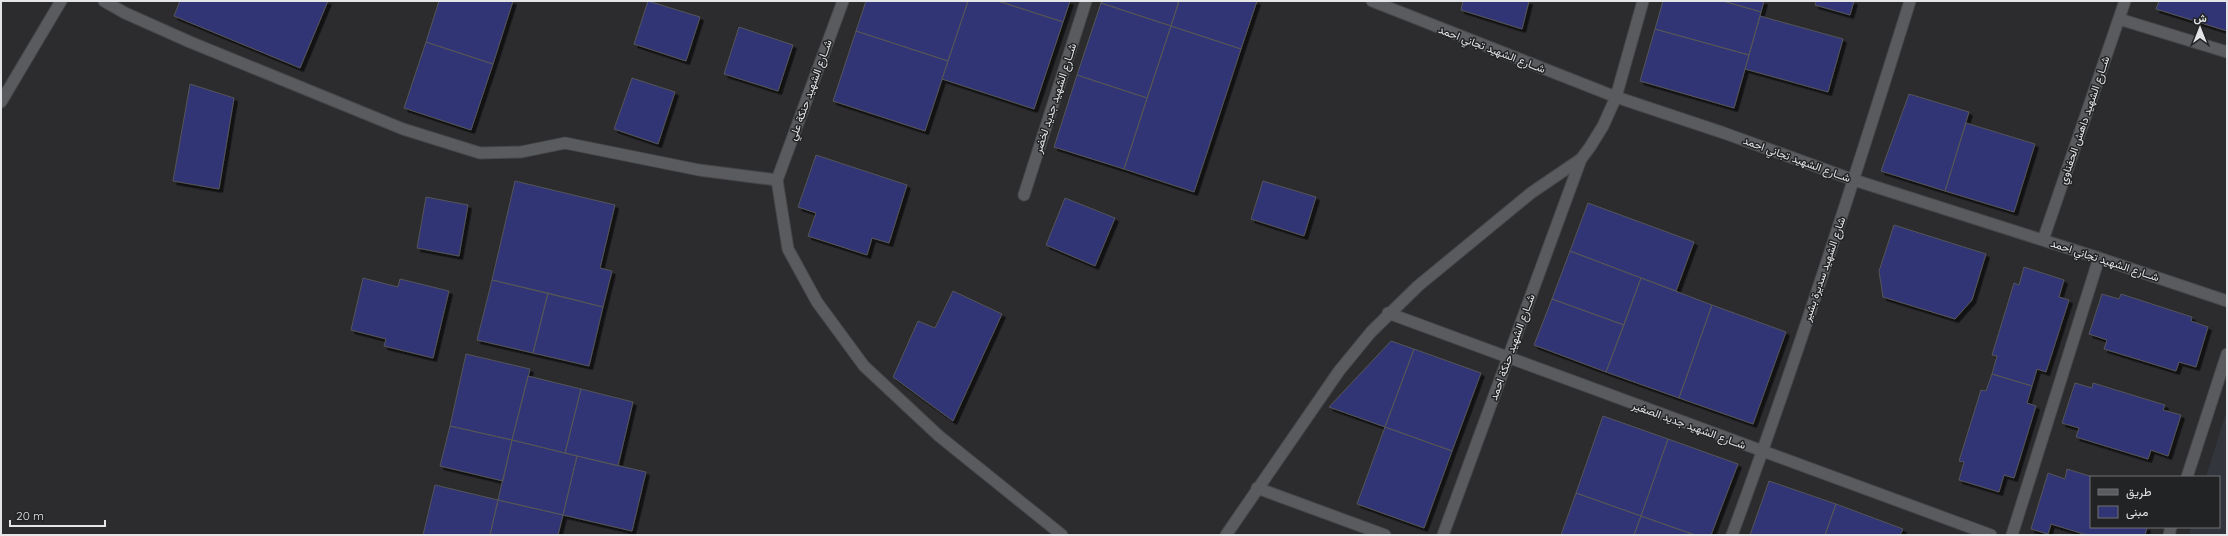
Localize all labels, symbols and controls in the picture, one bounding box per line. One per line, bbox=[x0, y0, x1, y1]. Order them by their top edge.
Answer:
north arrow bbox=[2180, 8, 2220, 48]
text: ش bbox=[2193, 11, 2207, 25]
street label: شــارع الشهيد تجاني احمد bbox=[1435, 22, 1548, 79]
street label: شــارع الشهيد حنكة علي bbox=[785, 37, 838, 143]
street label: شــارع الشهيد جديد لخضر bbox=[1030, 41, 1080, 156]
street label: شــارع الشهيد داهش الحفناوي bbox=[2055, 54, 2115, 187]
street label: شــارع الشهيد تجاني احمد bbox=[1740, 133, 1853, 188]
street label: شارع الشهيد سديرة بشير bbox=[1799, 215, 1849, 324]
street label: شــارع الشهيد تجاني احمد bbox=[2048, 236, 2161, 287]
street label: شــارع الشهيد حنكة احمد bbox=[1486, 292, 1539, 402]
street label: شــارع الشهيد جديد الصغير bbox=[1629, 398, 1748, 453]
legend bbox=[2090, 476, 2220, 528]
text: طريق bbox=[2126, 484, 2152, 500]
scale bar bbox=[10, 502, 105, 528]
text: مبنى bbox=[2126, 504, 2148, 520]
text: 20 m bbox=[16, 508, 44, 523]

